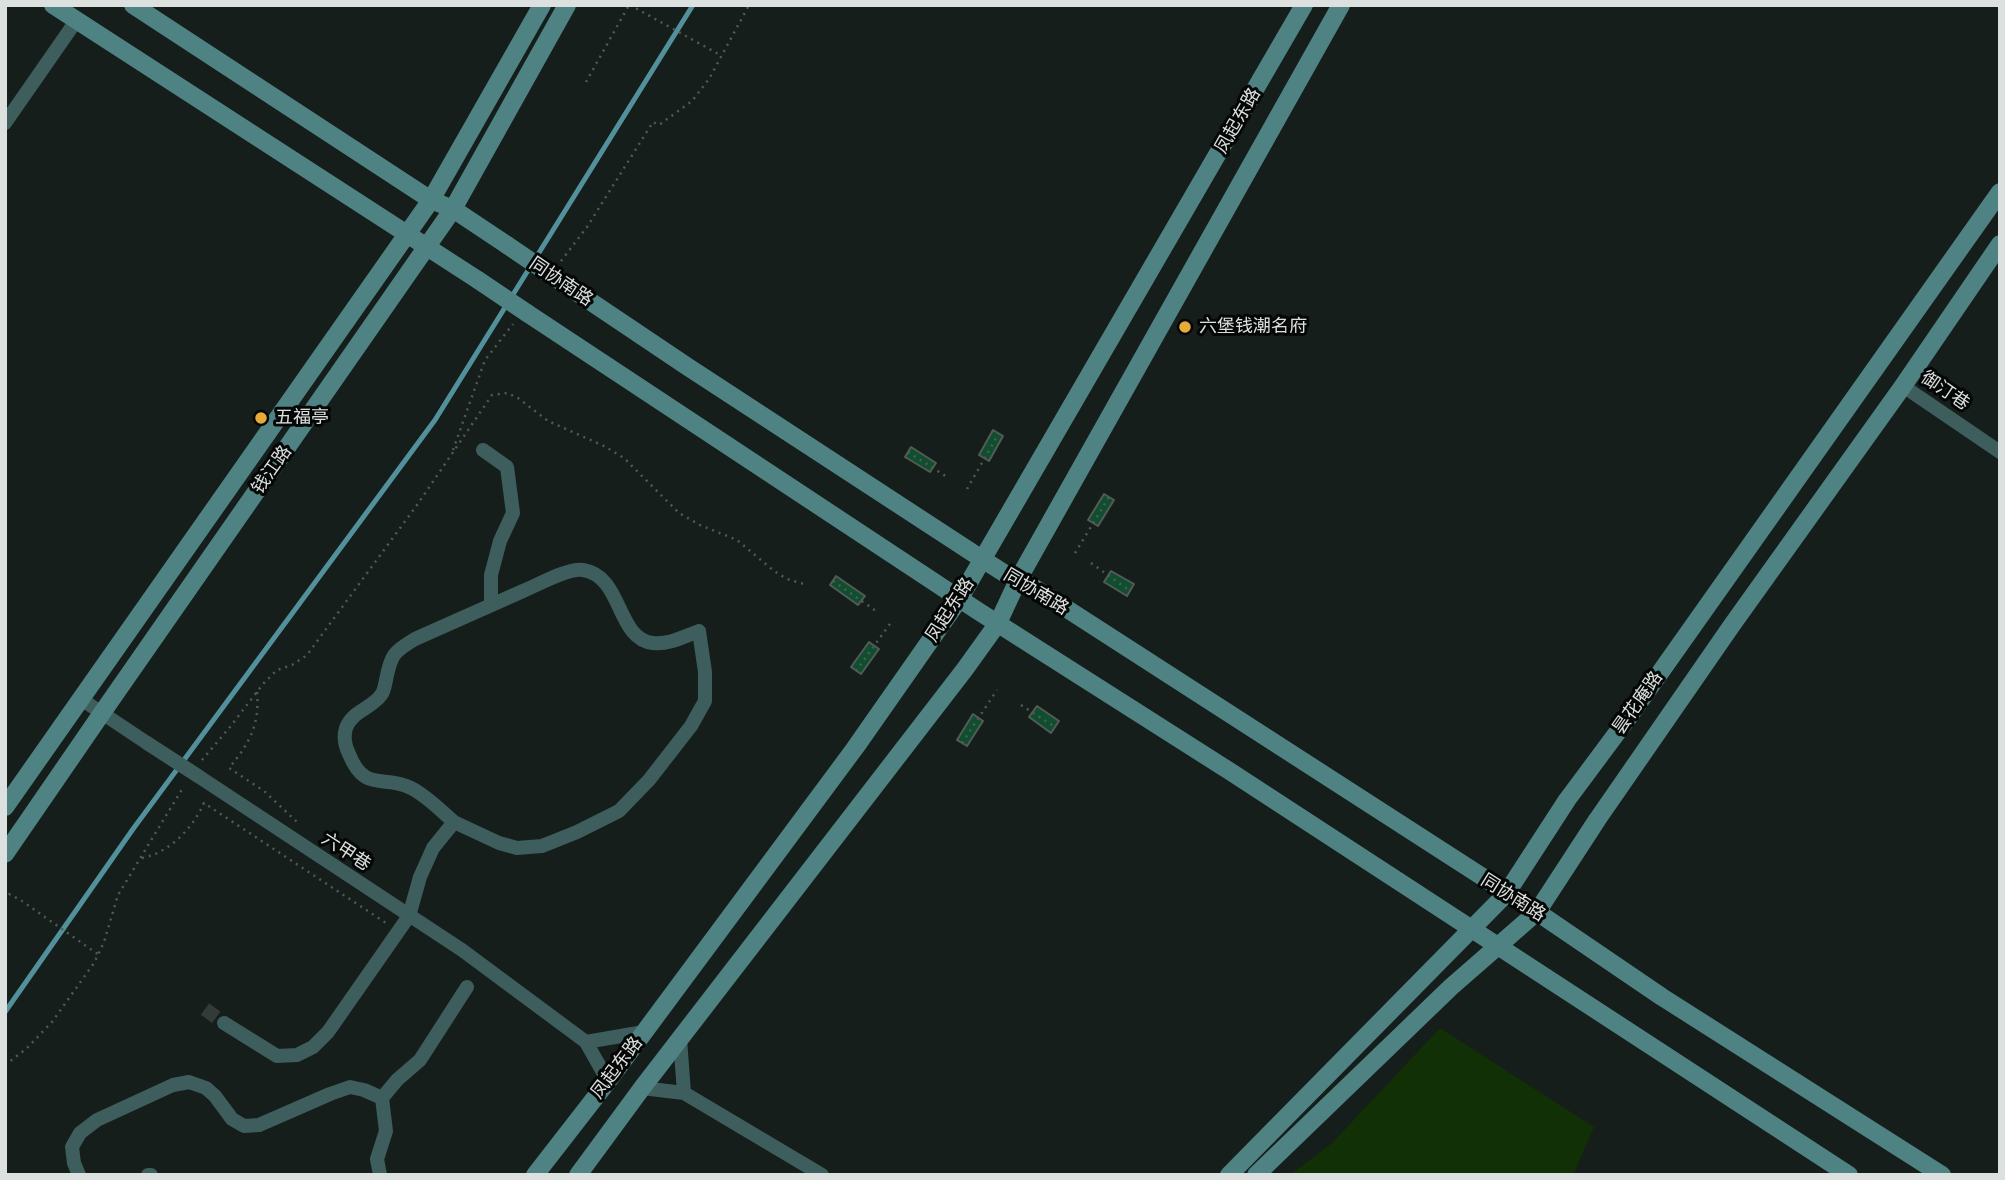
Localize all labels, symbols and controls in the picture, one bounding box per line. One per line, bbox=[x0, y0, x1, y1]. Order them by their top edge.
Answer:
street label: 凤起东路 bbox=[1211, 84, 1265, 158]
street label: 同协南路 bbox=[525, 253, 597, 311]
place label: 六堡钱潮名府 bbox=[1199, 316, 1307, 338]
marker: 六堡钱潮名府 bbox=[1177, 319, 1193, 335]
street label: 御汀巷 bbox=[1917, 367, 1973, 415]
place label: 五福亭 bbox=[275, 407, 329, 429]
marker: 五福亭 bbox=[253, 410, 269, 426]
street label: 钱江路 bbox=[248, 442, 296, 498]
street label: 同协南路 bbox=[1000, 564, 1072, 620]
street label: 凤起东路 bbox=[921, 574, 979, 646]
street label: 昙花庵路 bbox=[1609, 667, 1667, 739]
street label: 六甲巷 bbox=[317, 828, 375, 876]
street label: 同协南路 bbox=[1477, 870, 1549, 926]
street label: 凤起东路 bbox=[587, 1033, 647, 1103]

